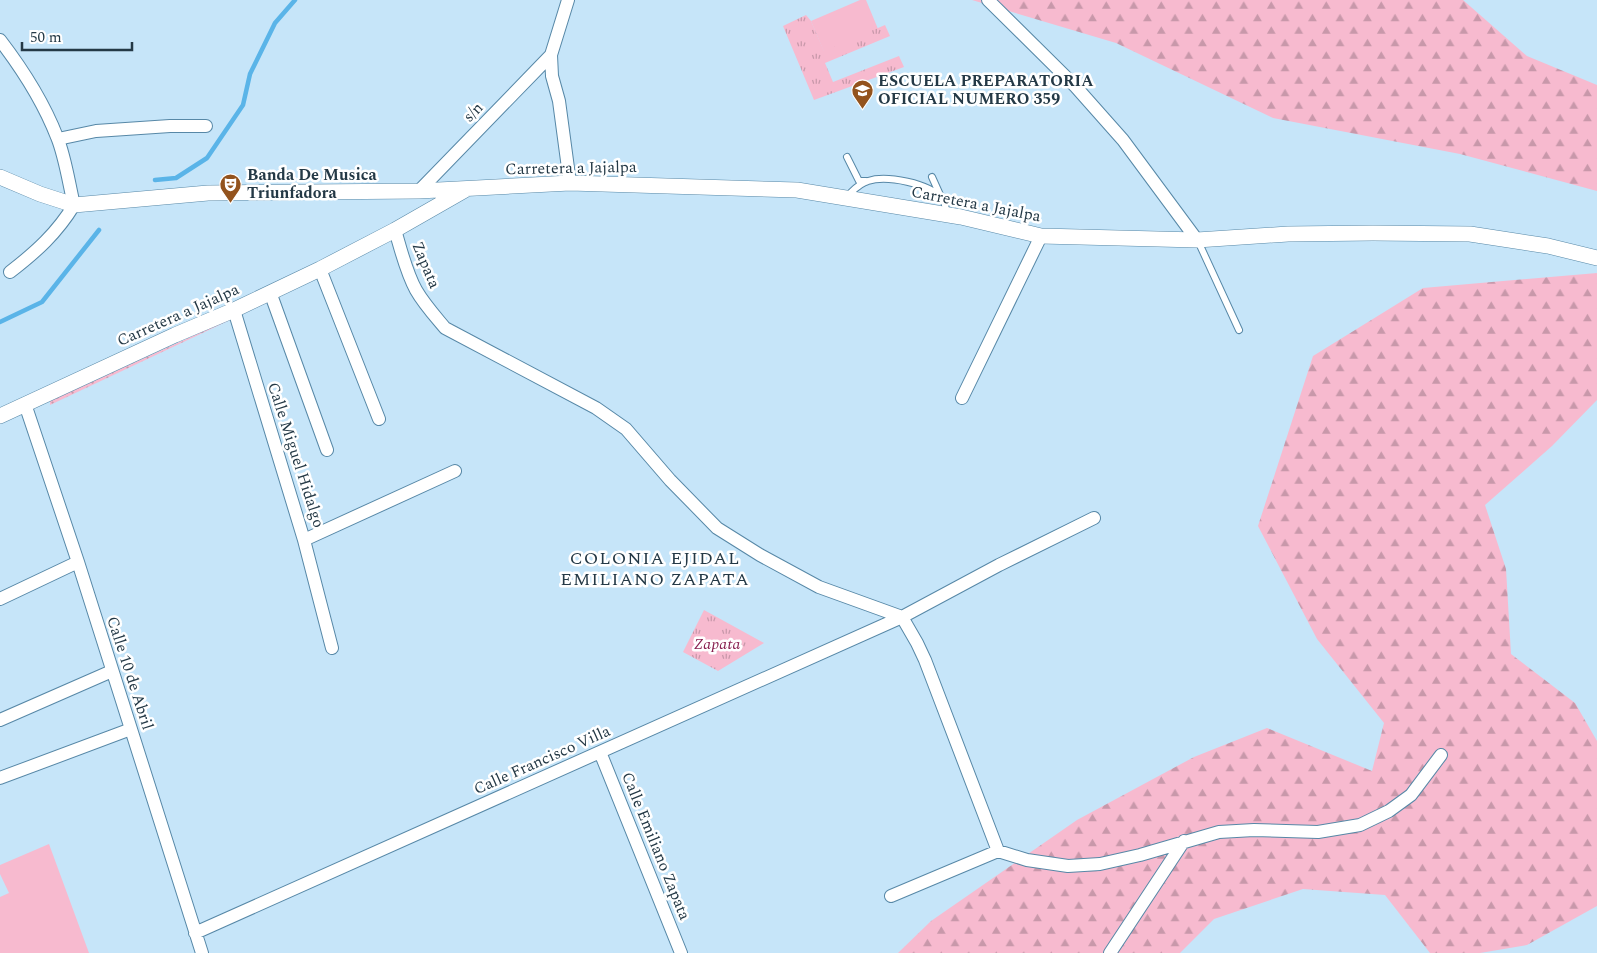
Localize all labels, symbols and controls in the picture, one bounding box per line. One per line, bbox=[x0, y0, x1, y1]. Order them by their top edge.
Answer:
scale bar bbox=[22, 20, 132, 52]
text: 50 m bbox=[30, 26, 62, 49]
place label: ESCUELA PREPARATORIA OFICIAL NUMERO 359 bbox=[878, 69, 1094, 111]
school or university icon: ESCUELA PREPARATORIA OFICIAL NUMERO 359 bbox=[850, 78, 874, 109]
street label: s/n bbox=[457, 96, 489, 128]
street label: Carretera a Jajalpa bbox=[505, 155, 637, 181]
place label: Banda De Musica Triunfadora bbox=[247, 163, 377, 205]
theatre icon: Banda De Musica Triunfadora bbox=[219, 172, 243, 203]
street label: Carretera a Jajalpa bbox=[909, 180, 1043, 228]
street label: Zapata bbox=[405, 238, 447, 292]
street label: Carretera a Jajalpa bbox=[113, 277, 243, 353]
street label: Calle Miguel Hidalgo bbox=[261, 379, 331, 531]
district label: COLONIA EJIDAL EMILIANO ZAPATA bbox=[560, 545, 750, 593]
street label: Calle 10 de Abril bbox=[100, 613, 160, 733]
park label: Zapata bbox=[694, 632, 740, 656]
street label: Calle Francisco Villa bbox=[470, 719, 614, 801]
street label: Calle Emiliano Zapata bbox=[615, 768, 697, 924]

